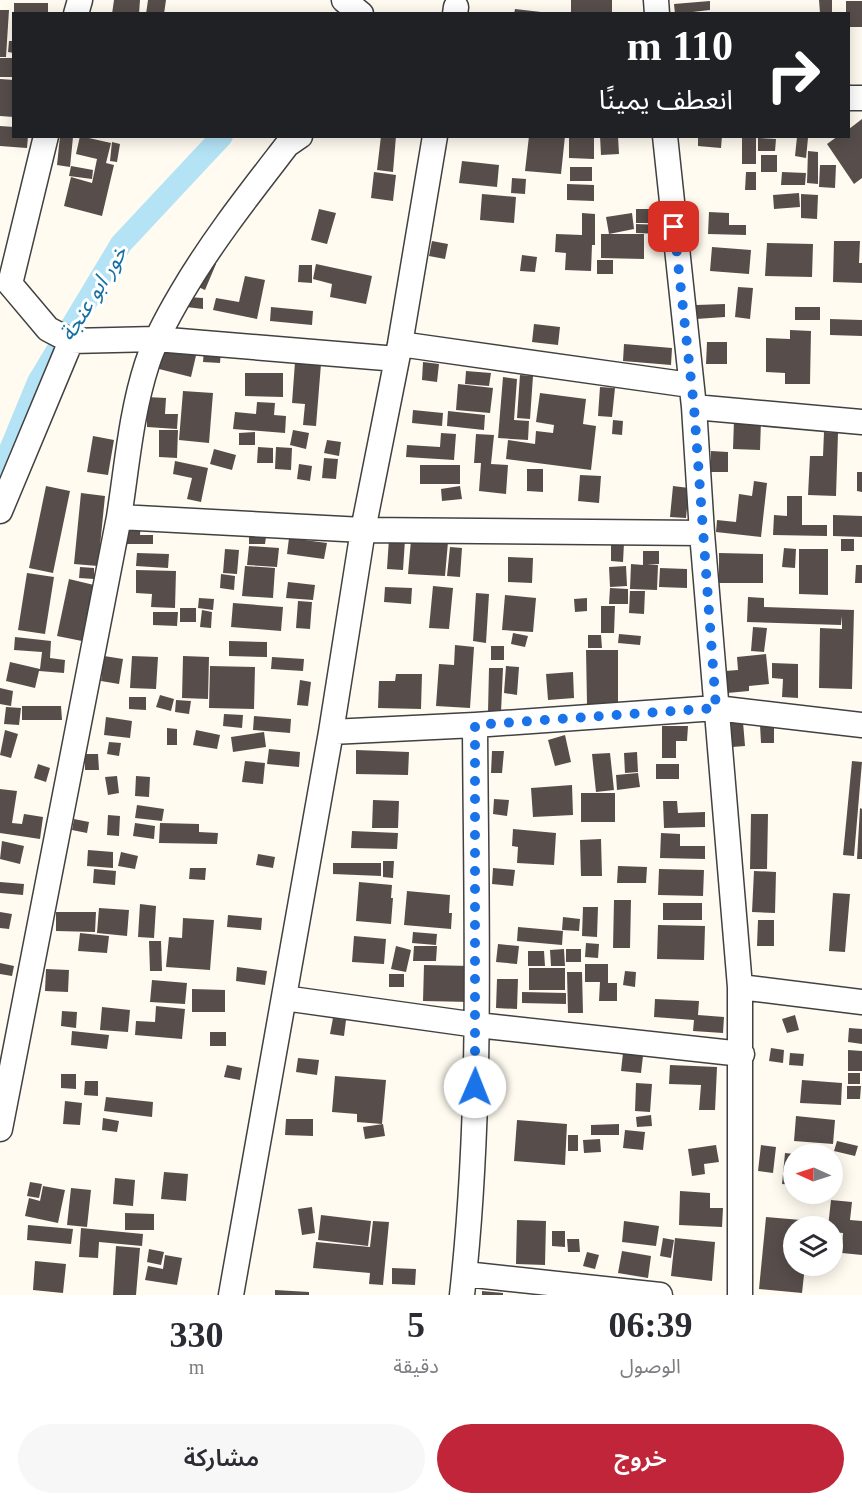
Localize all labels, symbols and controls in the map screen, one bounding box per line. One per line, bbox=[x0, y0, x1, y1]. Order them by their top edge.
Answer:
text: 110 m bbox=[627, 23, 733, 69]
icon: right bbox=[754, 36, 832, 114]
text: انعطف يمينًا bbox=[599, 85, 733, 115]
pin bbox=[648, 201, 699, 252]
icon: arrive bbox=[657, 210, 690, 243]
water label: خور ابو عنجة bbox=[54, 240, 134, 346]
position arrow bbox=[443, 1055, 507, 1119]
north arrow bbox=[783, 1144, 843, 1204]
map controls bbox=[783, 1144, 843, 1276]
button: layers bbox=[783, 1216, 843, 1276]
text: 5 bbox=[407, 1305, 425, 1345]
text: 06:39 bbox=[608, 1305, 692, 1345]
text: 330 bbox=[170, 1315, 224, 1355]
text: دقيقة bbox=[393, 1355, 439, 1377]
text: الوصول bbox=[620, 1355, 681, 1377]
text: m bbox=[189, 1356, 204, 1378]
button: مشاركة bbox=[18, 1424, 425, 1493]
button: خروج bbox=[437, 1424, 844, 1493]

